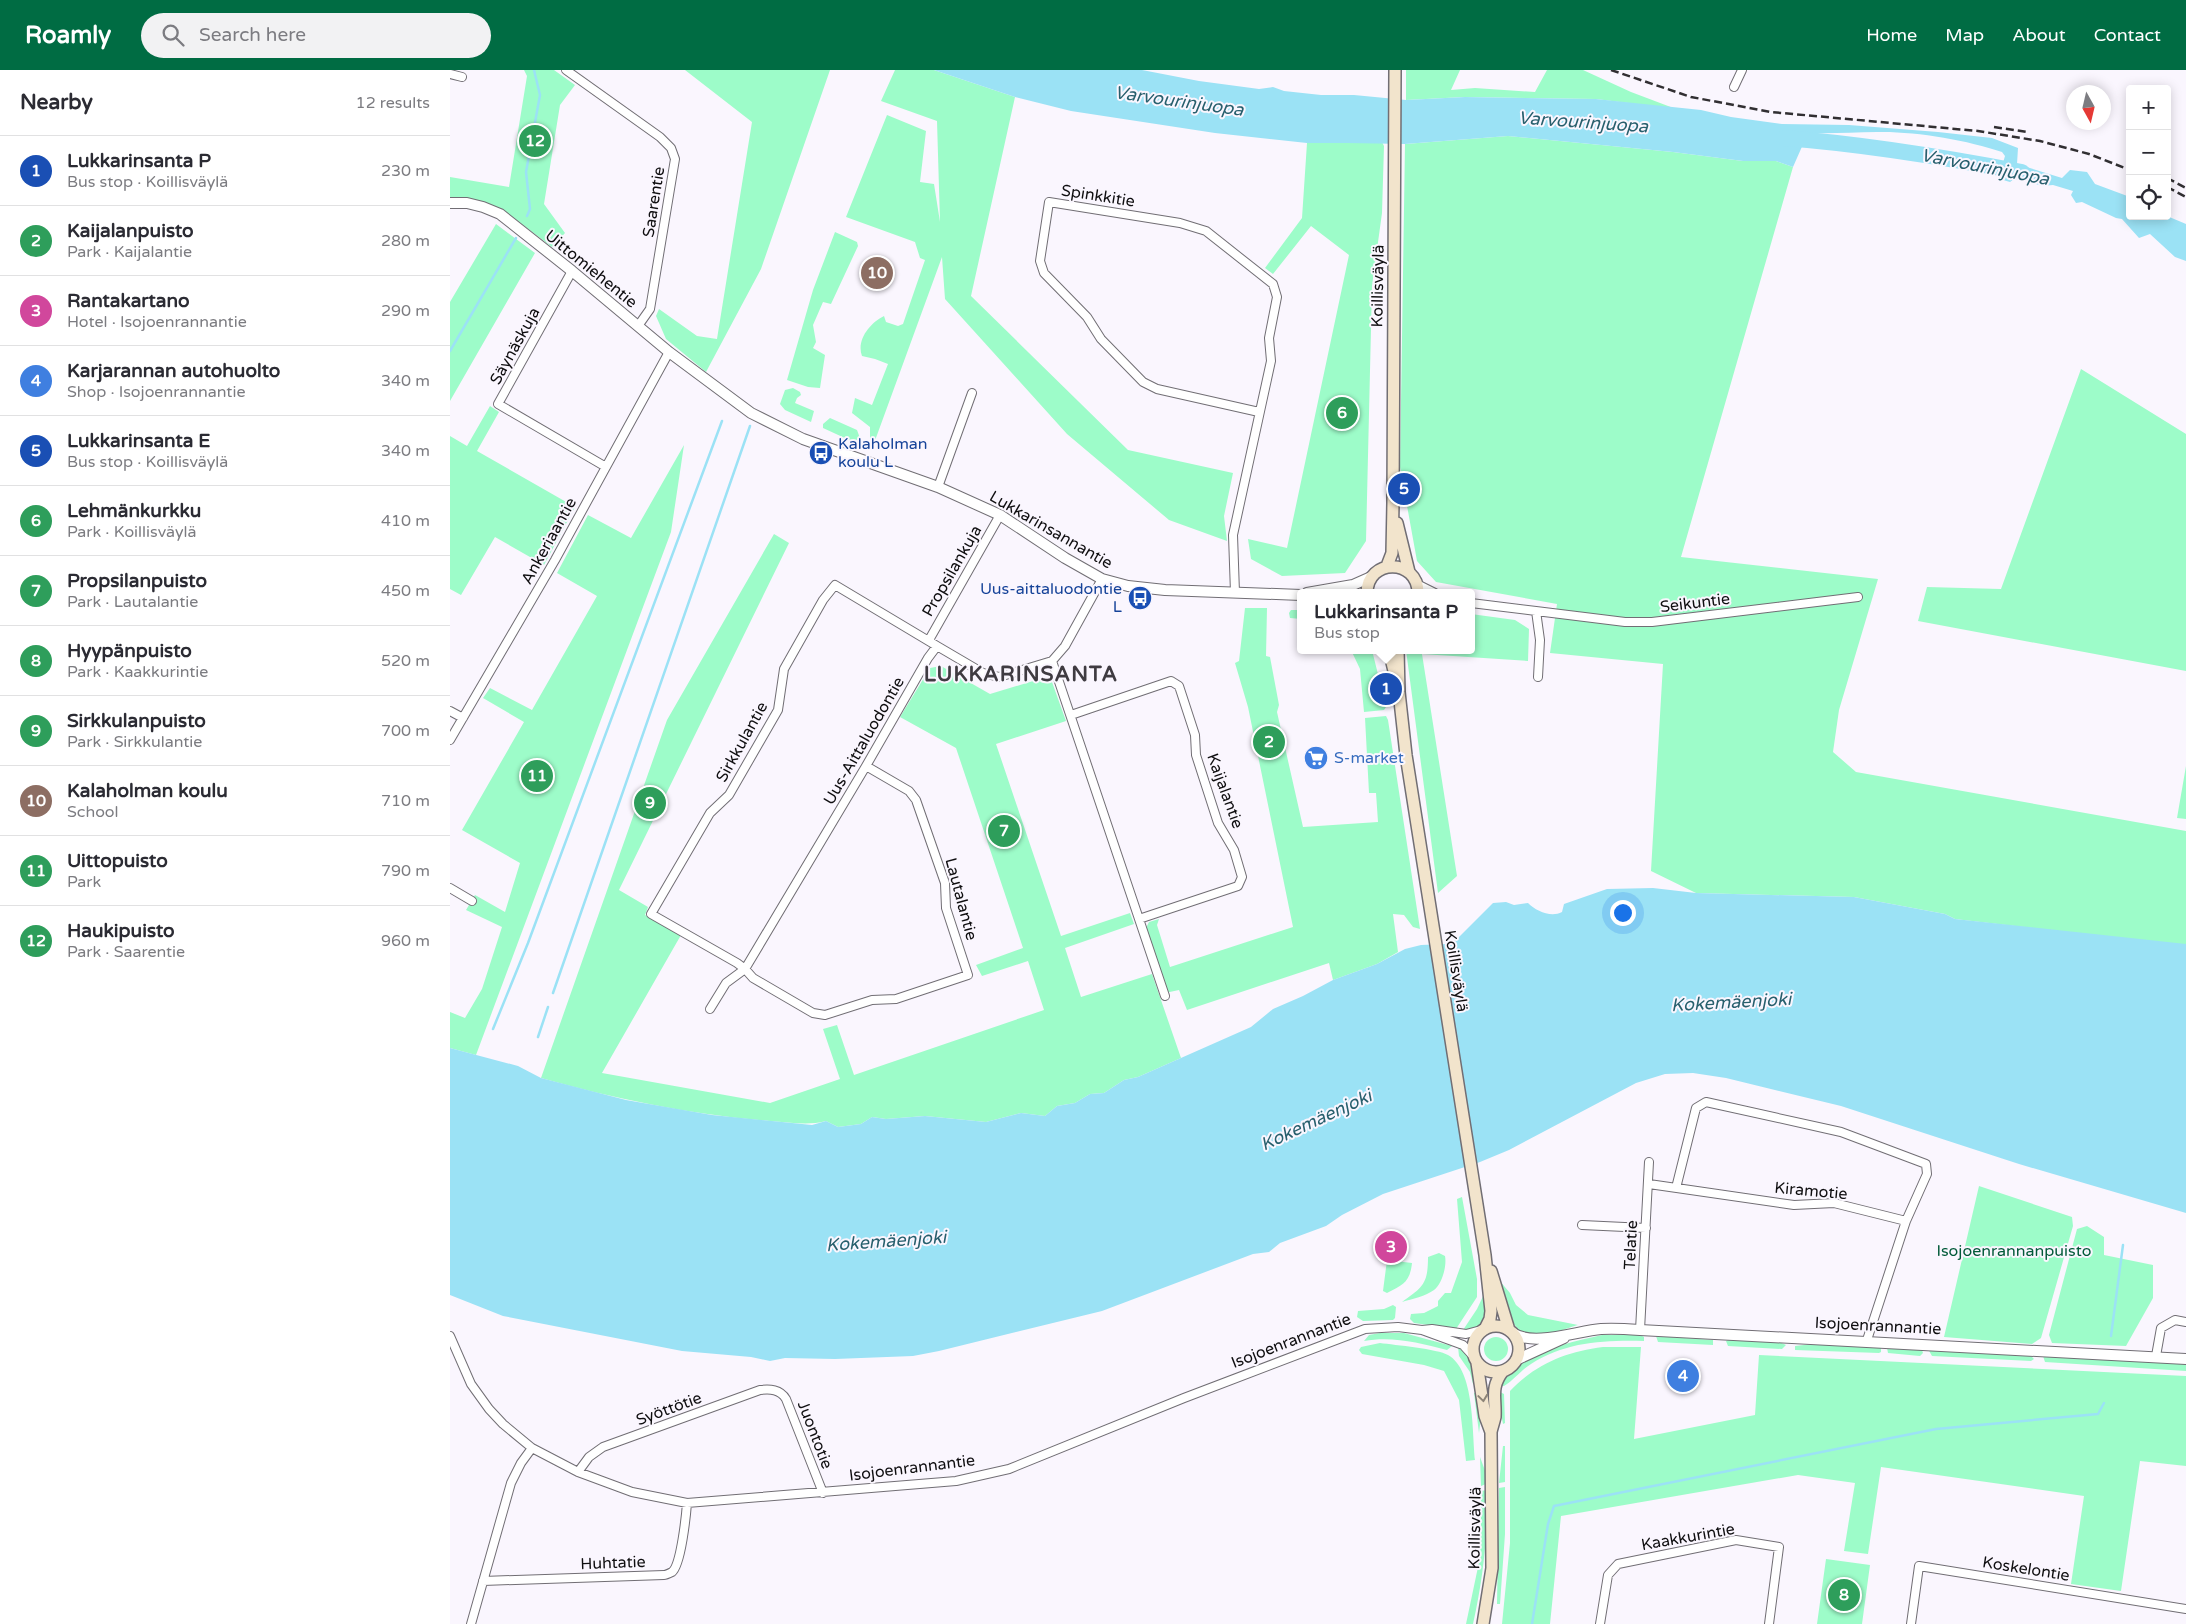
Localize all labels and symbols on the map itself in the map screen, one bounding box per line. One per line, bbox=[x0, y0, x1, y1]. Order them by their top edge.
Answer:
water label: Varvourinjuopa bbox=[1113, 81, 1246, 121]
north arrow bbox=[2066, 85, 2111, 130]
water label: Varvourinjuopa bbox=[1517, 106, 1650, 138]
pin: 12 bbox=[519, 122, 551, 160]
water label: Varvourinjuopa bbox=[1919, 144, 2052, 190]
street label: Saarentie bbox=[639, 165, 669, 239]
street label: Spinkkitie bbox=[1060, 180, 1136, 212]
street label: Uittomiehentie bbox=[541, 226, 641, 312]
street label: Koillisväylä bbox=[1367, 244, 1389, 328]
pin: 10 bbox=[861, 254, 893, 292]
street label: Säynäskuja bbox=[486, 304, 544, 388]
pin: 6 bbox=[1326, 394, 1358, 432]
place label: Kalaholman koulu L bbox=[838, 434, 928, 472]
bus stop icon: Kalaholman koulu L bbox=[808, 440, 834, 466]
pin: 5 bbox=[1388, 470, 1420, 508]
street label: Lukkarinsannantie bbox=[986, 487, 1116, 573]
street label: Ankeriaantie bbox=[517, 494, 581, 588]
street label: Propsilankuja bbox=[918, 522, 986, 620]
place label: Uus-aittaluodontie L bbox=[980, 579, 1122, 617]
bus stop icon: Uus-aittaluodontie L bbox=[1127, 585, 1153, 611]
street label: Seikuntie bbox=[1659, 589, 1731, 617]
district label: LUKKARINSANTA bbox=[924, 662, 1118, 687]
pin: 1 bbox=[1370, 670, 1402, 708]
street label: Uus-Aittaluodontie bbox=[819, 673, 909, 809]
street label: Sirkkulantie bbox=[712, 698, 772, 786]
pin: 2 bbox=[1253, 723, 1285, 761]
supermarket icon: S-market bbox=[1303, 745, 1329, 771]
place label: S-market bbox=[1334, 748, 1404, 768]
street label: Kaijalantie bbox=[1202, 751, 1248, 831]
pin: 11 bbox=[521, 757, 553, 795]
pin: 9 bbox=[634, 784, 666, 822]
pin: 7 bbox=[988, 812, 1020, 850]
street label: Lautalantie bbox=[940, 856, 982, 942]
your location bbox=[1610, 900, 1636, 926]
street label: Koillisväylä bbox=[1440, 929, 1472, 1013]
water label: Kokemäenjoki bbox=[1670, 988, 1794, 1016]
water label: Kokemäenjoki bbox=[1257, 1084, 1378, 1155]
street label: Kiramotie bbox=[1774, 1178, 1848, 1204]
street label: Telatie bbox=[1620, 1220, 1642, 1270]
water label: Kokemäenjoki bbox=[825, 1226, 949, 1256]
pin: 3 bbox=[1375, 1228, 1407, 1266]
park label: Isojoenrannanpuisto bbox=[1937, 1241, 2091, 1261]
street label: Isojoenrannantie bbox=[1228, 1309, 1354, 1373]
street label: Isojoenrannantie bbox=[1814, 1313, 1942, 1339]
pin: 4 bbox=[1667, 1357, 1699, 1395]
street label: Syöttötie bbox=[633, 1388, 705, 1430]
one-way arrow bbox=[1477, 1394, 1488, 1402]
street label: Juontotie bbox=[793, 1398, 837, 1472]
street label: Isojoenrannantie bbox=[848, 1450, 976, 1486]
street label: Koillisväylä bbox=[1464, 1486, 1486, 1570]
street label: Kaakkurintie bbox=[1640, 1519, 1736, 1555]
street label: Huhtatie bbox=[580, 1552, 646, 1574]
street label: Koskelontie bbox=[1981, 1552, 2071, 1586]
pin: 8 bbox=[1828, 1576, 1860, 1614]

